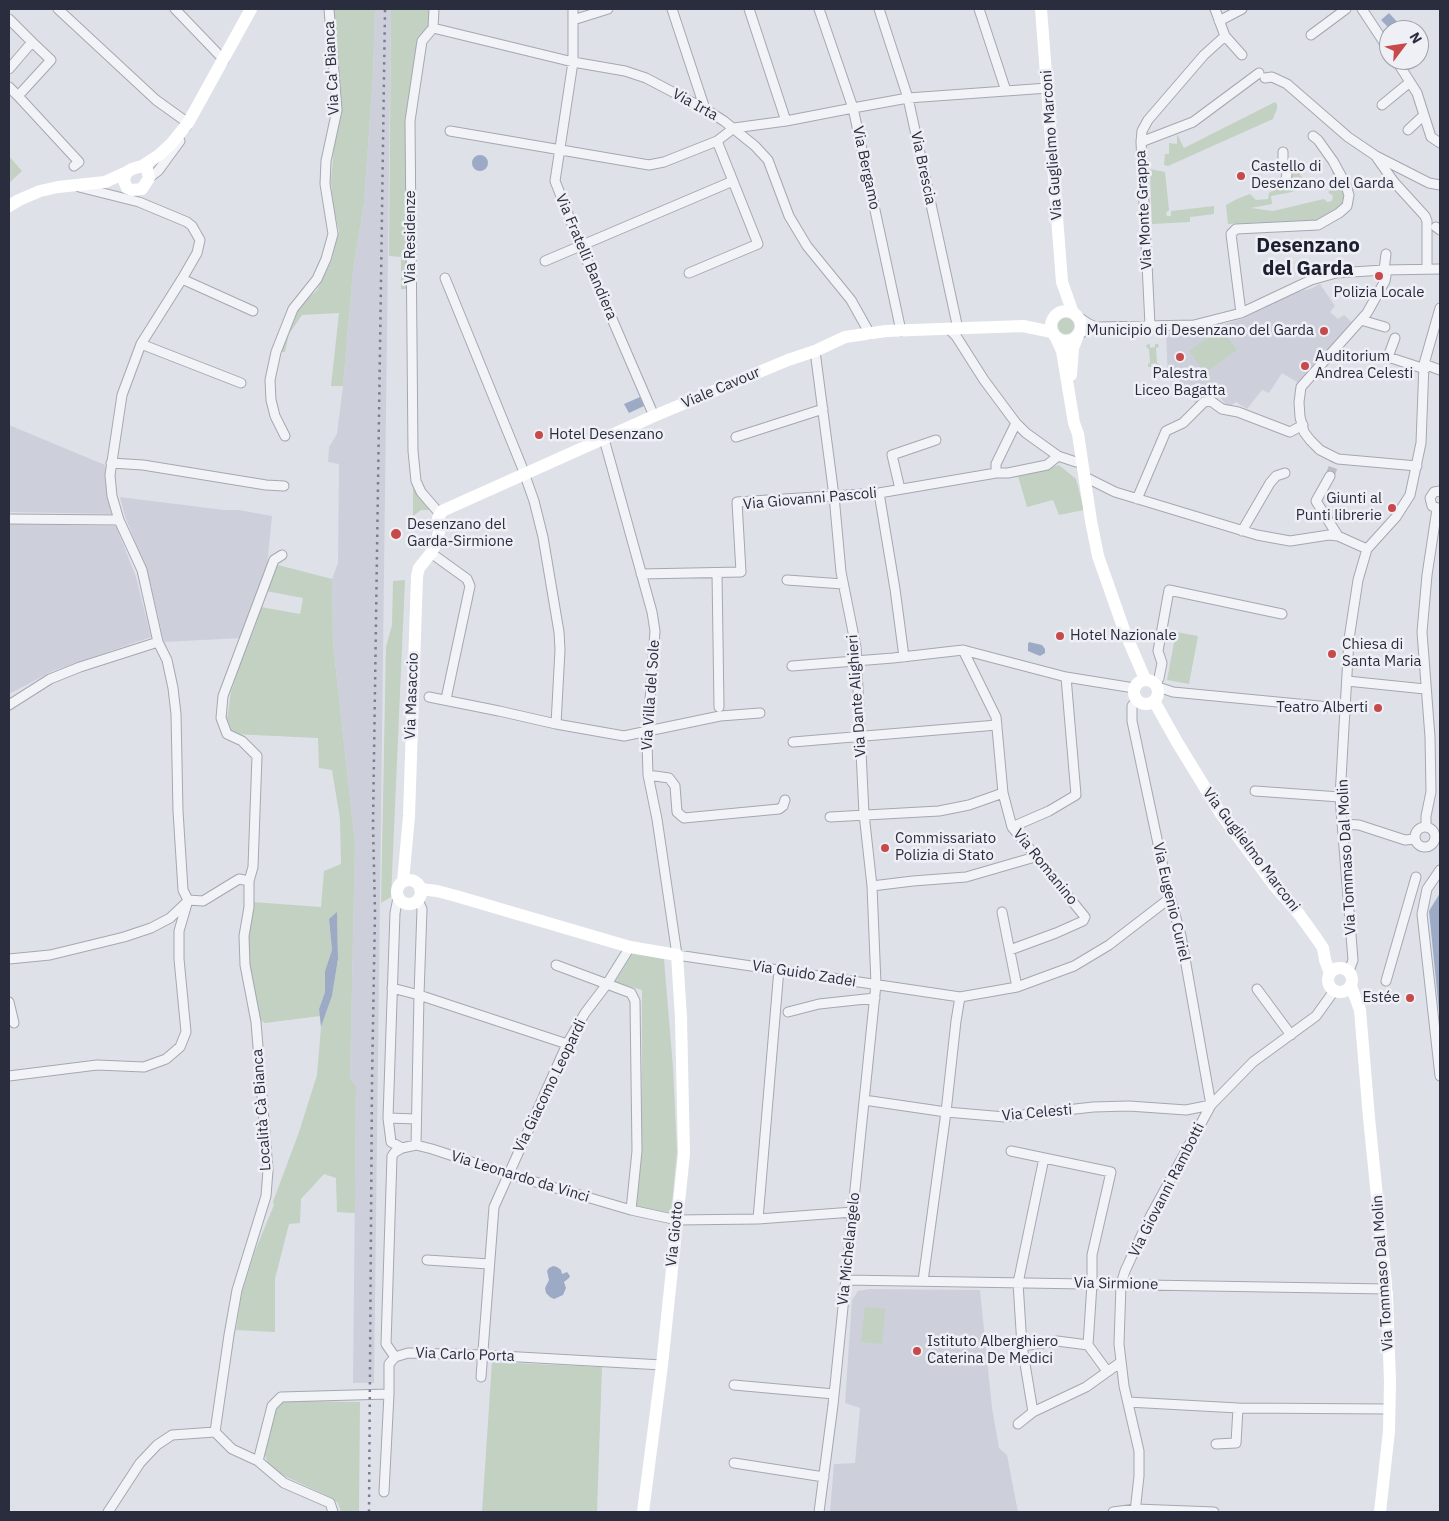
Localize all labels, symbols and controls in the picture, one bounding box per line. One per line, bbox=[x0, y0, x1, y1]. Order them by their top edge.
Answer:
street label: Via Ca' Bianca bbox=[321, 20, 343, 116]
north arrow bbox=[1379, 20, 1429, 70]
text: N bbox=[1406, 29, 1426, 47]
street label: Via Guglielmo Marconi bbox=[1038, 69, 1066, 221]
street label: Via Irta bbox=[669, 85, 721, 125]
street label: Via Bergamo bbox=[848, 125, 884, 211]
street label: Via Brescia bbox=[906, 130, 940, 206]
street label: Via Monte Grappa bbox=[1132, 150, 1156, 270]
place label: Castello di Desenzano del Garda bbox=[1251, 158, 1394, 193]
marker: Castello di Desenzano del Garda bbox=[1235, 170, 1247, 182]
street label: Via Residenze bbox=[402, 190, 420, 284]
street label: Via Fratelli Bandiera bbox=[551, 191, 621, 323]
district label: Desenzano del Garda bbox=[1256, 234, 1360, 281]
marker: Polizia Locale bbox=[1373, 270, 1385, 282]
place label: Polizia Locale bbox=[1334, 284, 1424, 302]
place label: Municipio di Desenzano del Garda bbox=[1086, 322, 1314, 340]
marker: Municipio di Desenzano del Garda bbox=[1318, 325, 1330, 337]
place label: Auditorium Andrea Celesti bbox=[1315, 348, 1413, 383]
marker: Palestra Liceo Bagatta bbox=[1174, 351, 1186, 363]
marker: Auditorium Andrea Celesti bbox=[1299, 360, 1311, 372]
street label: Viale Cavour bbox=[679, 363, 763, 413]
place label: Palestra Liceo Bagatta bbox=[1135, 365, 1225, 400]
place label: Hotel Desenzano bbox=[549, 426, 663, 444]
marker: Hotel Desenzano bbox=[533, 429, 545, 441]
street label: Via Giovanni Pascoli bbox=[742, 484, 878, 514]
place label: Giunti al Punti librerie bbox=[1296, 490, 1382, 525]
marker: Giunti al Punti librerie bbox=[1386, 502, 1398, 514]
place label: Desenzano del Garda-Sirmione bbox=[407, 516, 513, 551]
marker: Desenzano del Garda-Sirmione bbox=[389, 527, 403, 541]
place label: Hotel Nazionale bbox=[1070, 627, 1177, 645]
marker: Hotel Nazionale bbox=[1054, 630, 1066, 642]
street label: Via Dante Alighieri bbox=[844, 634, 870, 758]
place label: Chiesa di Santa Maria bbox=[1342, 636, 1422, 671]
street label: Via Villa del Sole bbox=[638, 639, 664, 751]
marker: Chiesa di Santa Maria bbox=[1326, 648, 1338, 660]
street label: Via Masaccio bbox=[401, 652, 423, 740]
place label: Teatro Alberti bbox=[1276, 699, 1368, 717]
marker: Teatro Alberti bbox=[1372, 702, 1384, 714]
street label: Via Tommaso Dal Molin bbox=[1334, 778, 1360, 936]
street label: Via Guglielmo Marconi bbox=[1199, 785, 1303, 915]
street label: Via Romanino bbox=[1009, 825, 1081, 909]
place label: Commissariato Polizia di Stato bbox=[895, 830, 996, 865]
street label: Via Eugenio Curiel bbox=[1149, 841, 1193, 963]
marker: Commissariato Polizia di Stato bbox=[879, 842, 891, 854]
street label: Via Guido Zadei bbox=[751, 957, 857, 991]
place label: Estée bbox=[1362, 989, 1400, 1007]
marker: Estée bbox=[1404, 992, 1416, 1004]
street label: Via Giacomo Leopardi bbox=[510, 1016, 590, 1156]
street label: Località Cà Bianca bbox=[249, 1048, 275, 1172]
street label: Via Celesti bbox=[1001, 1101, 1073, 1125]
street label: Via Giovanni Rambotti bbox=[1125, 1120, 1209, 1260]
street label: Via Leonardo da Vinci bbox=[449, 1147, 591, 1207]
street label: Via Michelangelo bbox=[834, 1191, 864, 1307]
street label: Via Tommaso Dal Molin bbox=[1369, 1194, 1397, 1352]
street label: Via Giotto bbox=[663, 1200, 687, 1268]
street label: Via Sirmione bbox=[1074, 1274, 1158, 1294]
place label: Istituto Alberghiero Caterina De Medici bbox=[927, 1333, 1058, 1368]
street label: Via Carlo Porta bbox=[415, 1344, 515, 1366]
marker: Istituto Alberghiero Caterina De Medici bbox=[911, 1345, 923, 1357]

